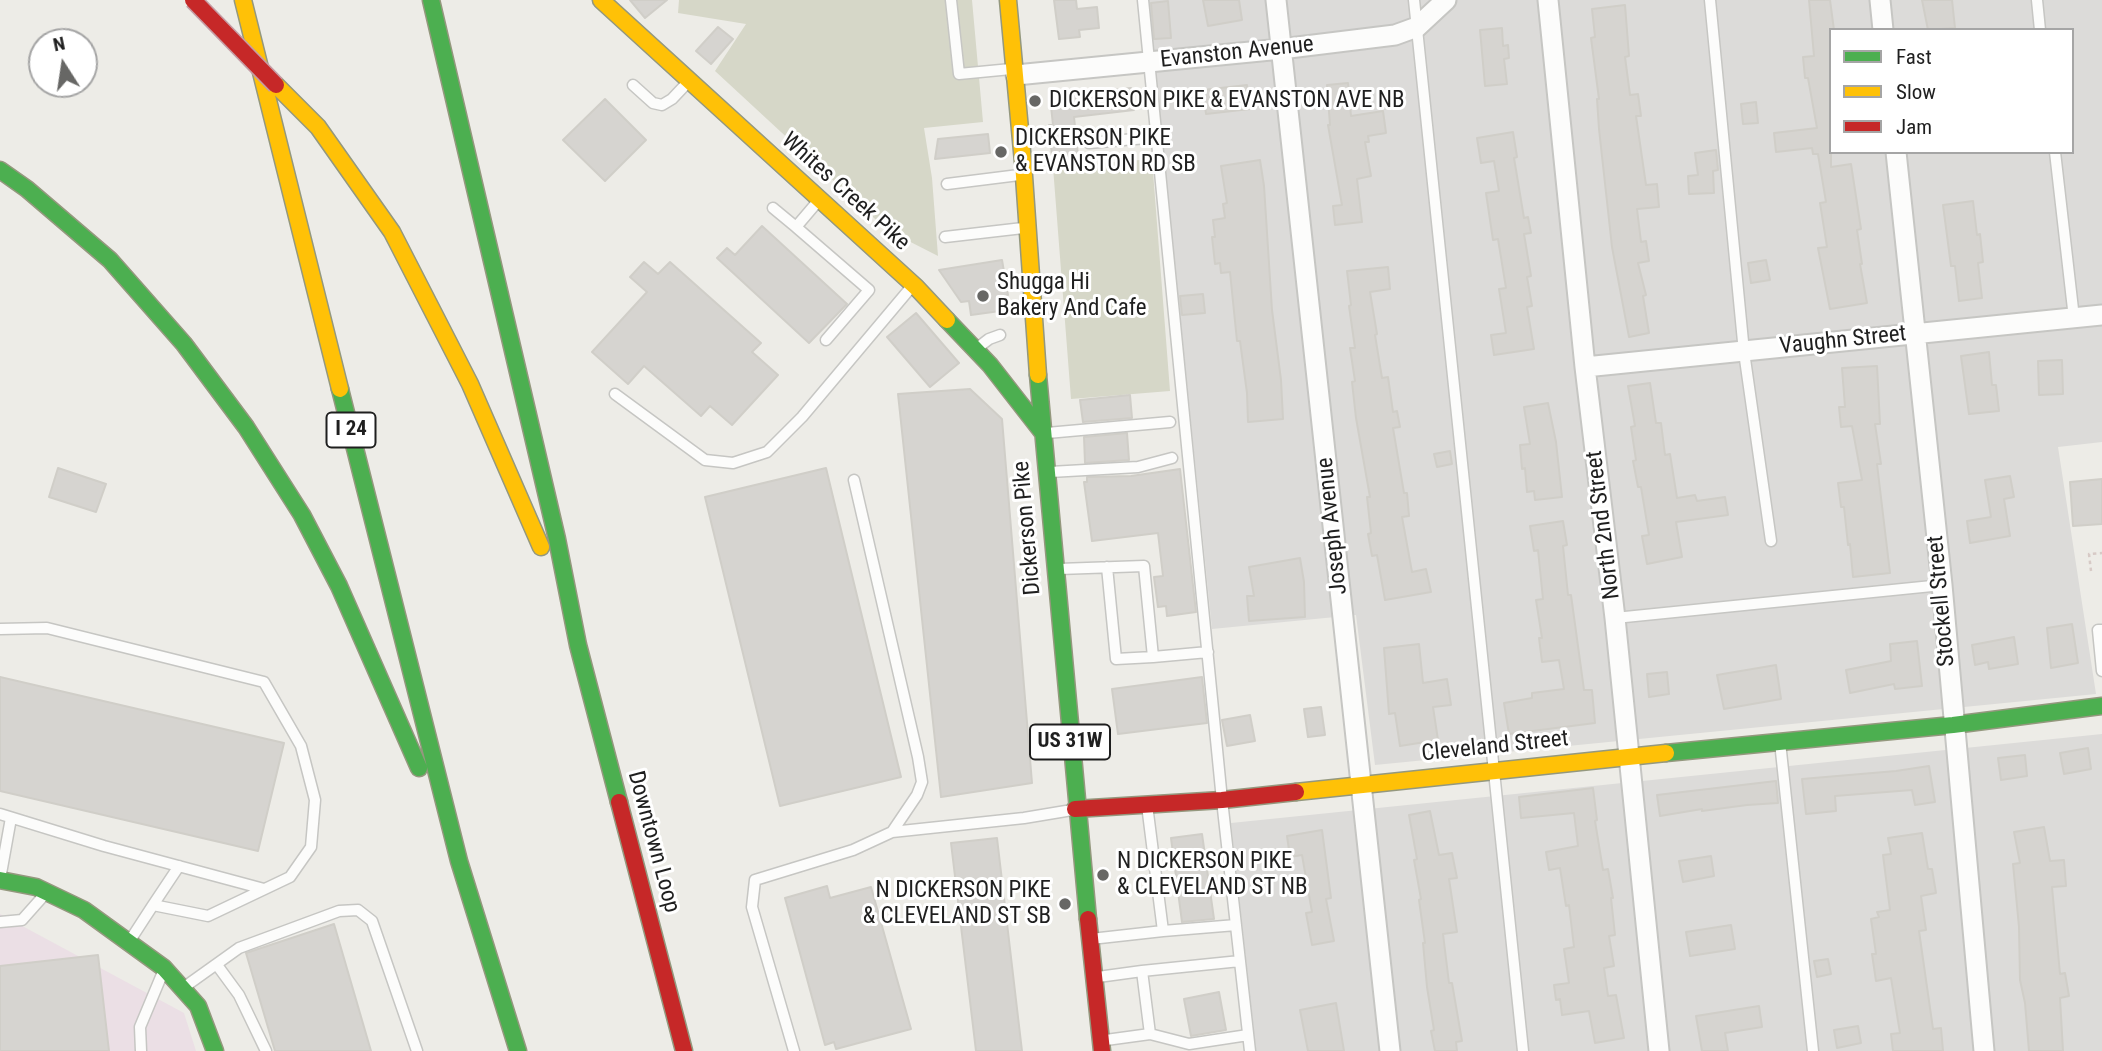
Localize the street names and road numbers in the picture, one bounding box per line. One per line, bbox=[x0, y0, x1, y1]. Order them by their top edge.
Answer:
street label: Evanston Avenue bbox=[1159, 31, 1315, 75]
street label: Whites Creek Pike bbox=[775, 127, 915, 257]
street label: Vaughn Street bbox=[1778, 321, 1908, 361]
road number: I 24 bbox=[326, 412, 376, 448]
street label: North 2nd Street bbox=[1581, 449, 1627, 601]
street label: Joseph Avenue bbox=[1312, 456, 1354, 596]
street label: Dickerson Pike bbox=[1008, 460, 1048, 596]
street label: Stockell Street bbox=[1923, 534, 1961, 668]
road number: US 31W bbox=[1030, 724, 1110, 760]
street label: Cleveland Street bbox=[1420, 726, 1570, 768]
street label: Downtown Loop bbox=[621, 768, 685, 916]

